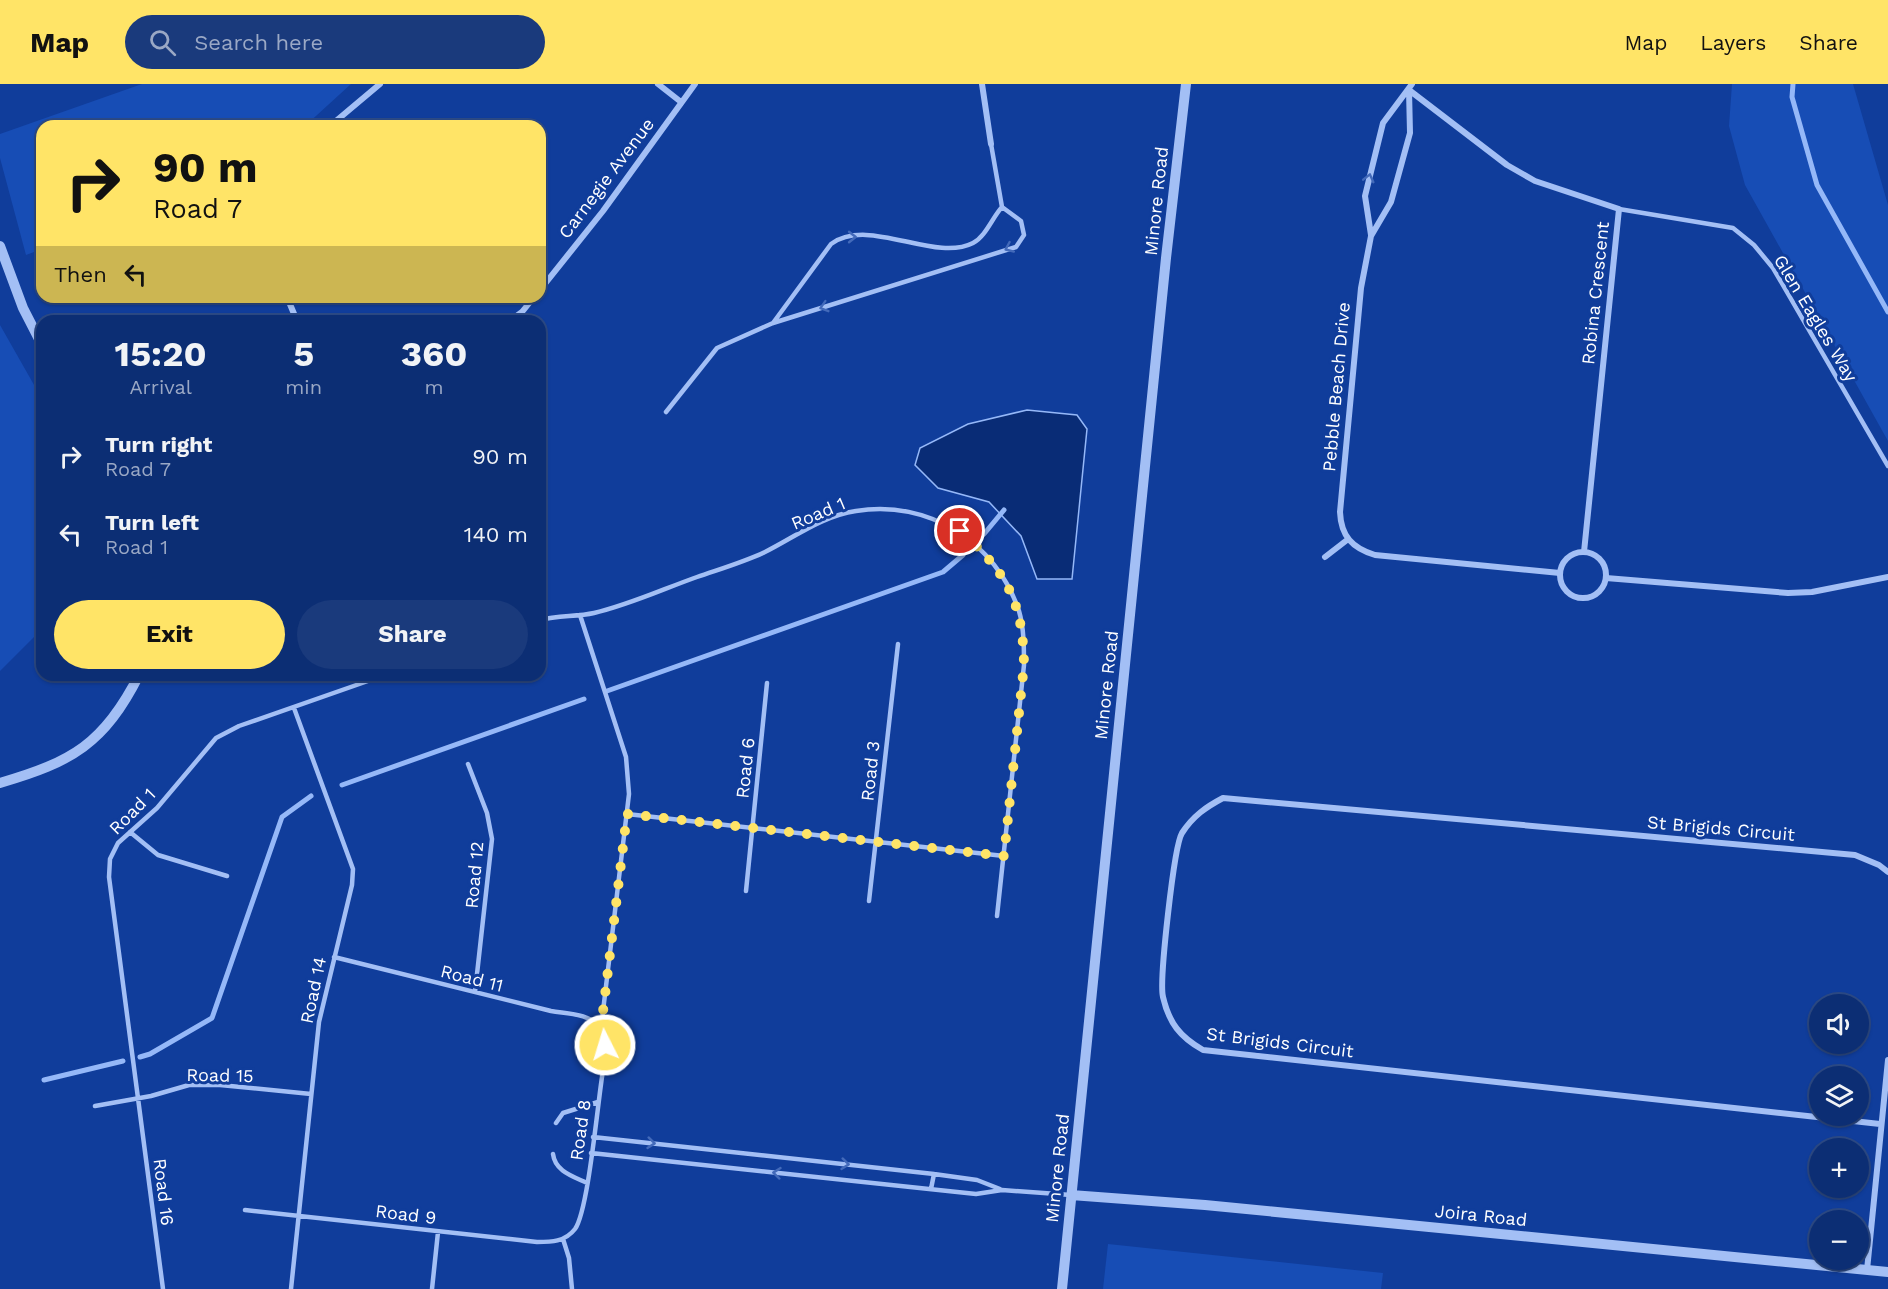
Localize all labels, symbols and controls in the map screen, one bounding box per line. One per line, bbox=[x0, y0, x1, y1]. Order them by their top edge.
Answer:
search box bbox=[125, 15, 545, 69]
text: Map bbox=[30, 26, 89, 59]
icon: search bbox=[146, 26, 179, 59]
text: Search here bbox=[194, 30, 323, 55]
text: Map bbox=[1624, 30, 1667, 55]
text: Layers bbox=[1700, 30, 1766, 55]
text: Share bbox=[1799, 30, 1858, 55]
street label: Carnegie Avenue bbox=[554, 114, 658, 242]
text: 90 m bbox=[153, 143, 257, 192]
icon: right bbox=[54, 144, 132, 222]
street label: Minore Road bbox=[1140, 145, 1172, 257]
one-way arrow bbox=[1362, 173, 1375, 183]
text: Road 7 bbox=[153, 193, 242, 225]
street label: Robina Crescent bbox=[1577, 220, 1613, 366]
one-way arrow bbox=[848, 231, 857, 243]
one-way arrow bbox=[1004, 241, 1015, 253]
street label: Glen Eagles Way bbox=[1770, 251, 1862, 386]
icon: left bbox=[119, 258, 152, 291]
text: Then bbox=[54, 262, 107, 287]
one-way arrow bbox=[819, 300, 830, 312]
street label: Pebble Beach Drive bbox=[1318, 301, 1354, 473]
text: 15:20 bbox=[115, 333, 207, 375]
text: 5 bbox=[293, 333, 314, 375]
text: 360 bbox=[401, 333, 467, 375]
text: Arrival bbox=[129, 375, 192, 399]
text: min bbox=[285, 375, 322, 399]
text: m bbox=[424, 375, 444, 399]
text: Turn right bbox=[105, 432, 212, 457]
icon: right bbox=[54, 440, 87, 473]
text: 90 m bbox=[472, 444, 528, 469]
text: Road 7 bbox=[105, 457, 171, 481]
street label: Road 1 bbox=[788, 492, 848, 534]
pin bbox=[934, 505, 985, 556]
text: Turn left bbox=[105, 510, 199, 535]
icon: arrive bbox=[943, 514, 976, 547]
icon: left bbox=[54, 518, 87, 551]
text: 140 m bbox=[464, 522, 528, 547]
text: Road 1 bbox=[105, 535, 168, 559]
button: Exit bbox=[54, 600, 285, 669]
button: Share bbox=[297, 600, 528, 669]
street label: Minore Road bbox=[1090, 629, 1122, 741]
street label: Road 6 bbox=[731, 737, 759, 799]
street label: Road 3 bbox=[856, 740, 884, 802]
street label: Road 1 bbox=[105, 784, 159, 838]
street label: St Brigids Circuit bbox=[1646, 811, 1796, 845]
street label: Road 12 bbox=[461, 841, 487, 909]
street label: Road 14 bbox=[296, 955, 330, 1025]
street label: Road 11 bbox=[439, 960, 505, 996]
map controls bbox=[1809, 994, 1869, 1270]
button: sound bbox=[1809, 994, 1869, 1054]
position arrow bbox=[573, 1013, 637, 1077]
street label: St Brigids Circuit bbox=[1205, 1023, 1355, 1062]
street label: Road 15 bbox=[186, 1064, 254, 1086]
button: layers bbox=[1809, 1066, 1869, 1126]
street label: Road 8 bbox=[565, 1098, 595, 1162]
street label: Minore Road bbox=[1041, 1112, 1073, 1224]
one-way arrow bbox=[646, 1137, 655, 1149]
button: + bbox=[1809, 1138, 1869, 1198]
street label: Road 16 bbox=[149, 1157, 179, 1227]
one-way arrow bbox=[840, 1158, 849, 1170]
one-way arrow bbox=[772, 1167, 781, 1180]
street label: Road 9 bbox=[374, 1200, 438, 1228]
street label: Joira Road bbox=[1434, 1200, 1528, 1230]
button: − bbox=[1809, 1210, 1869, 1270]

